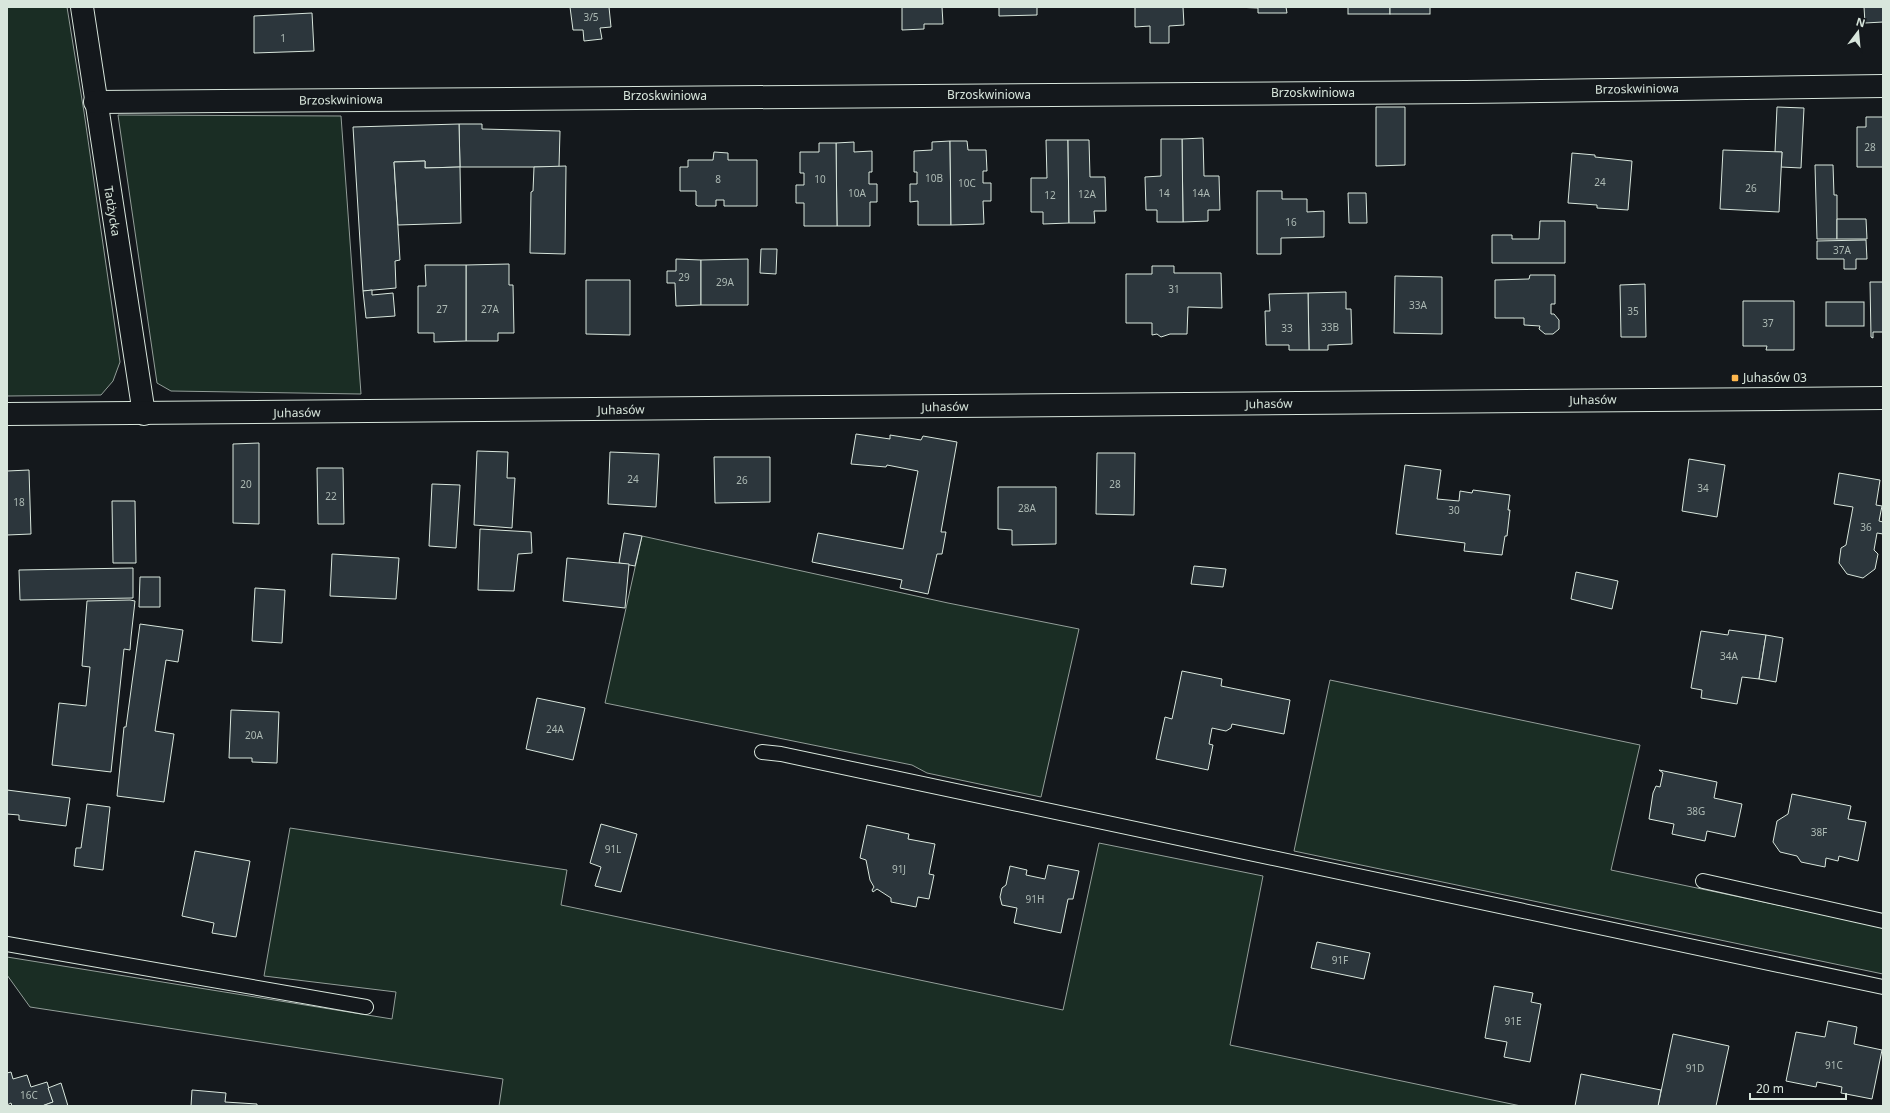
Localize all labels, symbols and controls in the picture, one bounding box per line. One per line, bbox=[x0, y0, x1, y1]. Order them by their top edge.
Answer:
house number: 3/5 bbox=[583, 10, 599, 24]
north arrow bbox=[1838, 12, 1878, 52]
text: N bbox=[1855, 13, 1867, 30]
house number: 1 bbox=[280, 31, 286, 45]
street label: Brzoskwiniowa bbox=[1595, 79, 1679, 98]
street label: Brzoskwiniowa bbox=[1271, 84, 1355, 101]
street label: Brzoskwiniowa bbox=[947, 86, 1031, 103]
street label: Brzoskwiniowa bbox=[623, 87, 707, 104]
street label: Brzoskwiniowa bbox=[299, 90, 383, 109]
house number: 28 bbox=[1864, 140, 1876, 154]
house number: 10B bbox=[925, 171, 943, 185]
house number: 8 bbox=[715, 172, 721, 186]
house number: 10 bbox=[814, 172, 826, 186]
house number: 24 bbox=[1594, 175, 1606, 189]
house number: 10C bbox=[958, 176, 977, 190]
house number: 26 bbox=[1745, 181, 1757, 195]
street label: Tadżycka bbox=[100, 185, 125, 237]
house number: 10A bbox=[848, 186, 867, 200]
house number: 14 bbox=[1158, 186, 1170, 200]
house number: 14A bbox=[1192, 186, 1211, 200]
house number: 12A bbox=[1078, 187, 1097, 201]
house number: 12 bbox=[1044, 188, 1056, 202]
house number: 16 bbox=[1285, 215, 1297, 229]
house number: 37A bbox=[1833, 243, 1852, 257]
house number: 29 bbox=[678, 270, 690, 284]
house number: 29A bbox=[716, 275, 735, 289]
house number: 31 bbox=[1168, 282, 1180, 296]
house number: 33A bbox=[1409, 298, 1428, 312]
house number: 27 bbox=[436, 302, 448, 316]
house number: 27A bbox=[481, 302, 500, 316]
house number: 35 bbox=[1627, 304, 1639, 318]
house number: 37 bbox=[1762, 316, 1774, 330]
house number: 33B bbox=[1321, 320, 1339, 334]
house number: 33 bbox=[1281, 321, 1293, 335]
place label: Juhasów 03 bbox=[1742, 369, 1807, 386]
marker: Juhasów 03 bbox=[1730, 373, 1740, 383]
street label: Juhasów bbox=[1568, 391, 1617, 408]
street label: Juhasów bbox=[1244, 395, 1293, 412]
street label: Juhasów bbox=[920, 398, 969, 415]
street label: Juhasów bbox=[596, 401, 645, 418]
street label: Juhasów bbox=[272, 404, 321, 421]
house number: 24 bbox=[627, 472, 639, 486]
house number: 26 bbox=[736, 473, 748, 487]
house number: 20 bbox=[240, 477, 252, 491]
house number: 28 bbox=[1109, 477, 1121, 491]
house number: 34 bbox=[1697, 481, 1709, 495]
house number: 22 bbox=[325, 489, 337, 503]
house number: 18 bbox=[13, 495, 25, 509]
house number: 28A bbox=[1018, 501, 1037, 515]
house number: 30 bbox=[1448, 503, 1460, 517]
house number: 36 bbox=[1860, 520, 1872, 534]
house number: 34A bbox=[1720, 649, 1739, 663]
house number: 24A bbox=[546, 722, 565, 736]
house number: 20A bbox=[245, 728, 264, 742]
house number: 38G bbox=[1687, 804, 1705, 818]
house number: 38F bbox=[1811, 825, 1827, 839]
house number: 91L bbox=[605, 842, 621, 856]
house number: 91J bbox=[892, 862, 906, 876]
house number: 91H bbox=[1026, 892, 1044, 906]
house number: 91F bbox=[1332, 953, 1348, 967]
house number: 91E bbox=[1505, 1014, 1522, 1028]
house number: 91C bbox=[1825, 1058, 1844, 1072]
house number: 91D bbox=[1686, 1061, 1704, 1075]
scale bar bbox=[1750, 1075, 1846, 1101]
text: 20 m bbox=[1756, 1080, 1784, 1097]
house number: 16C bbox=[20, 1088, 39, 1102]

